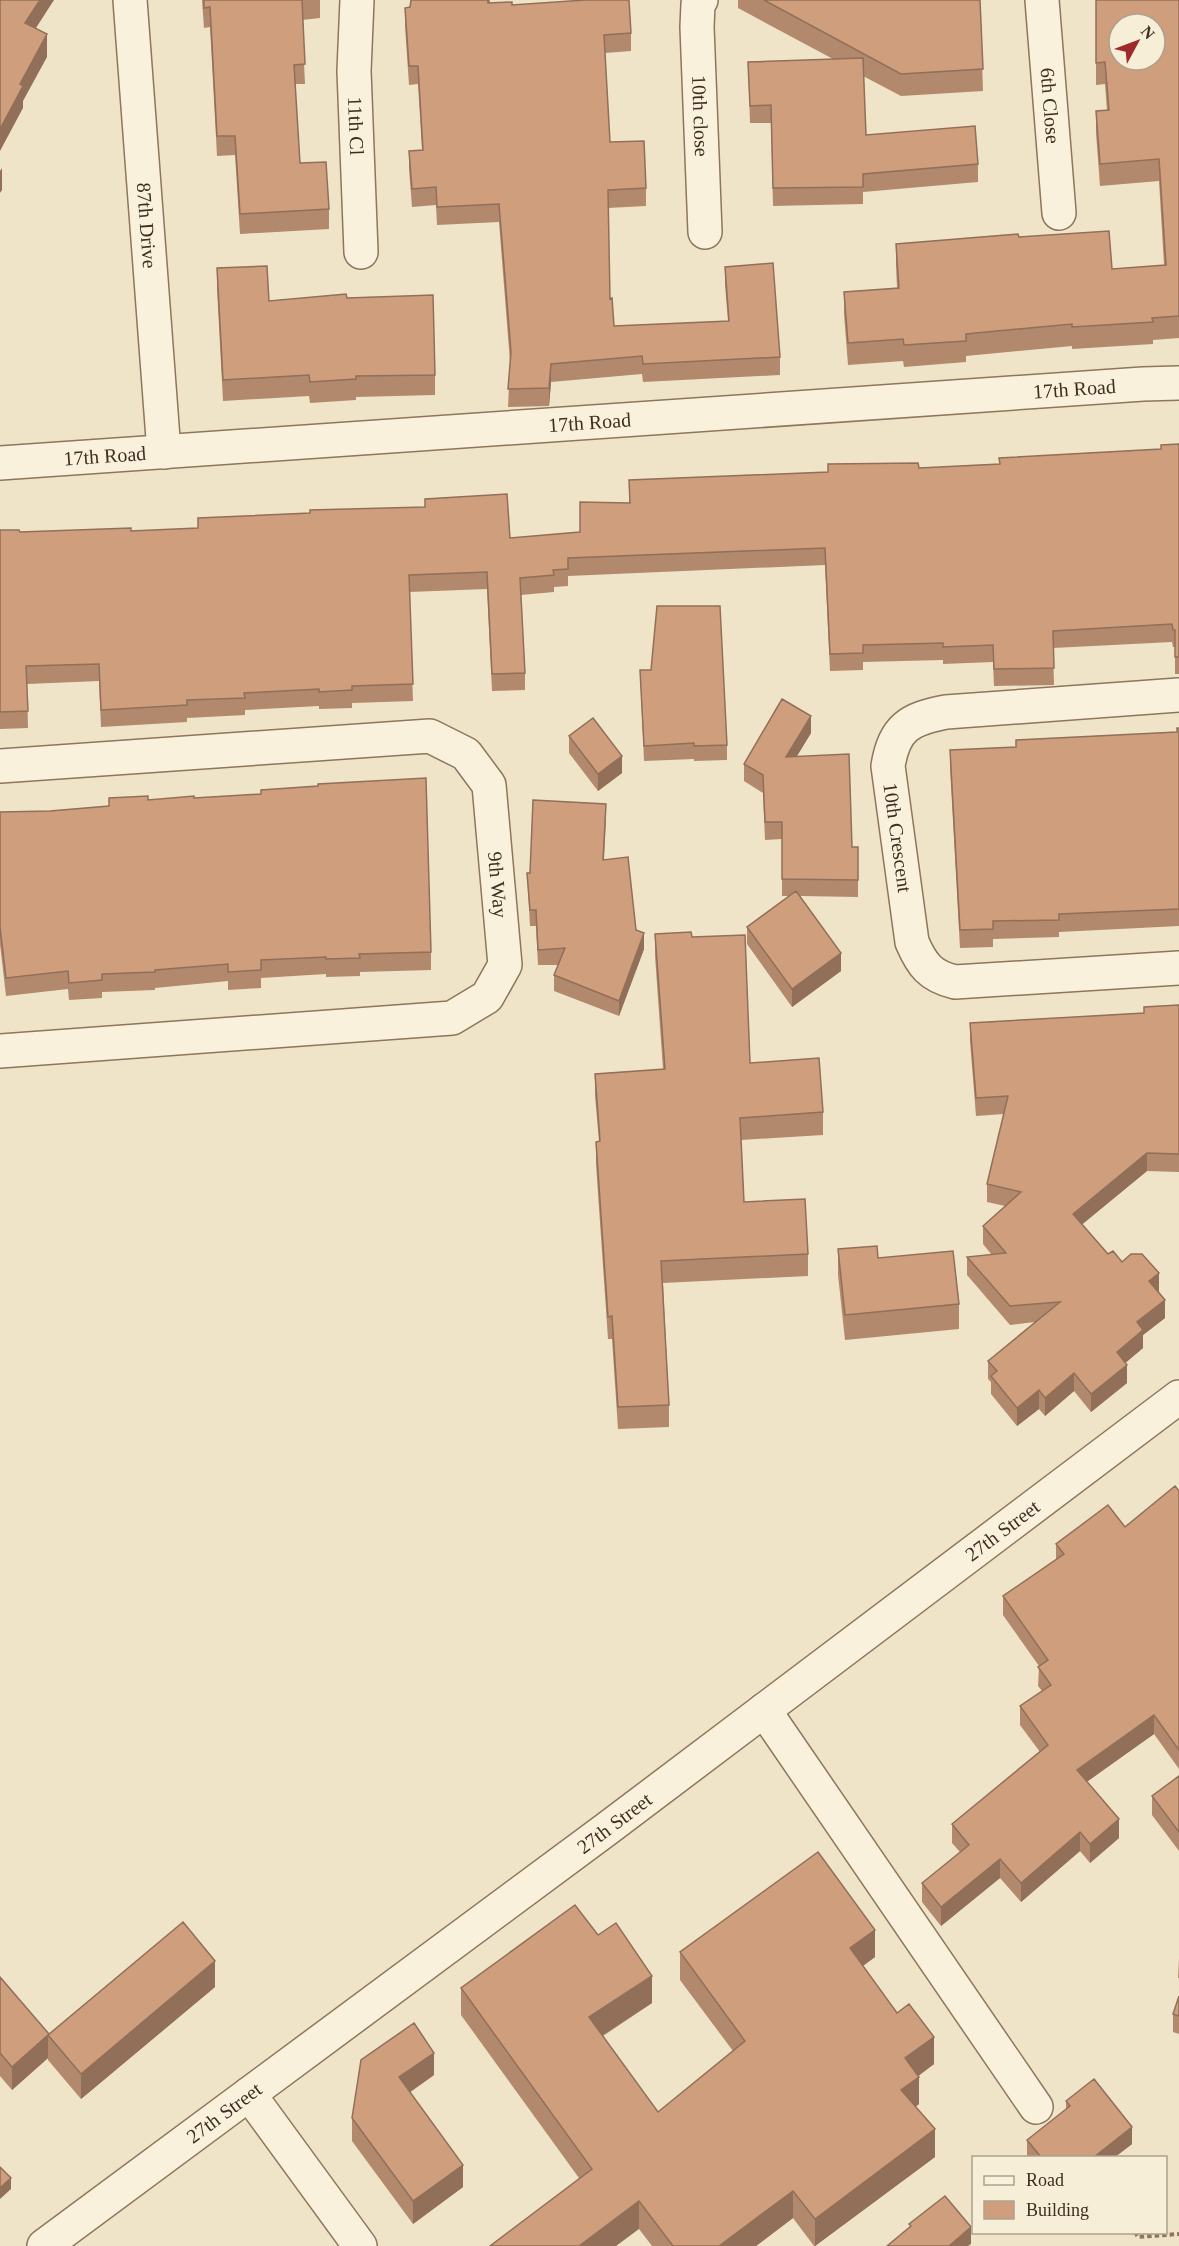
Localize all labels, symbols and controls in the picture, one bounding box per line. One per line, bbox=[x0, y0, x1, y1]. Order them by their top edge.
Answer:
north arrow bbox=[1107, 12, 1167, 72]
text: N bbox=[1138, 23, 1158, 43]
street label: 6th Close bbox=[1036, 67, 1064, 145]
street label: 10th close bbox=[688, 75, 713, 157]
street label: 11th Cl bbox=[344, 96, 368, 156]
street label: 87th Drive bbox=[133, 182, 161, 269]
street label: 17th Road bbox=[1032, 375, 1116, 403]
street label: 17th Road bbox=[548, 408, 632, 436]
street label: 17th Road bbox=[63, 442, 147, 470]
street label: 10th Crescent bbox=[879, 781, 916, 894]
street label: 9th Way bbox=[484, 851, 512, 919]
street label: 27th Street bbox=[961, 1495, 1044, 1565]
street label: 27th Street bbox=[573, 1788, 656, 1858]
street label: 27th Street bbox=[182, 2078, 266, 2147]
legend bbox=[972, 2156, 1167, 2234]
text: Road bbox=[1026, 2170, 1064, 2190]
text: Building bbox=[1026, 2200, 1089, 2220]

